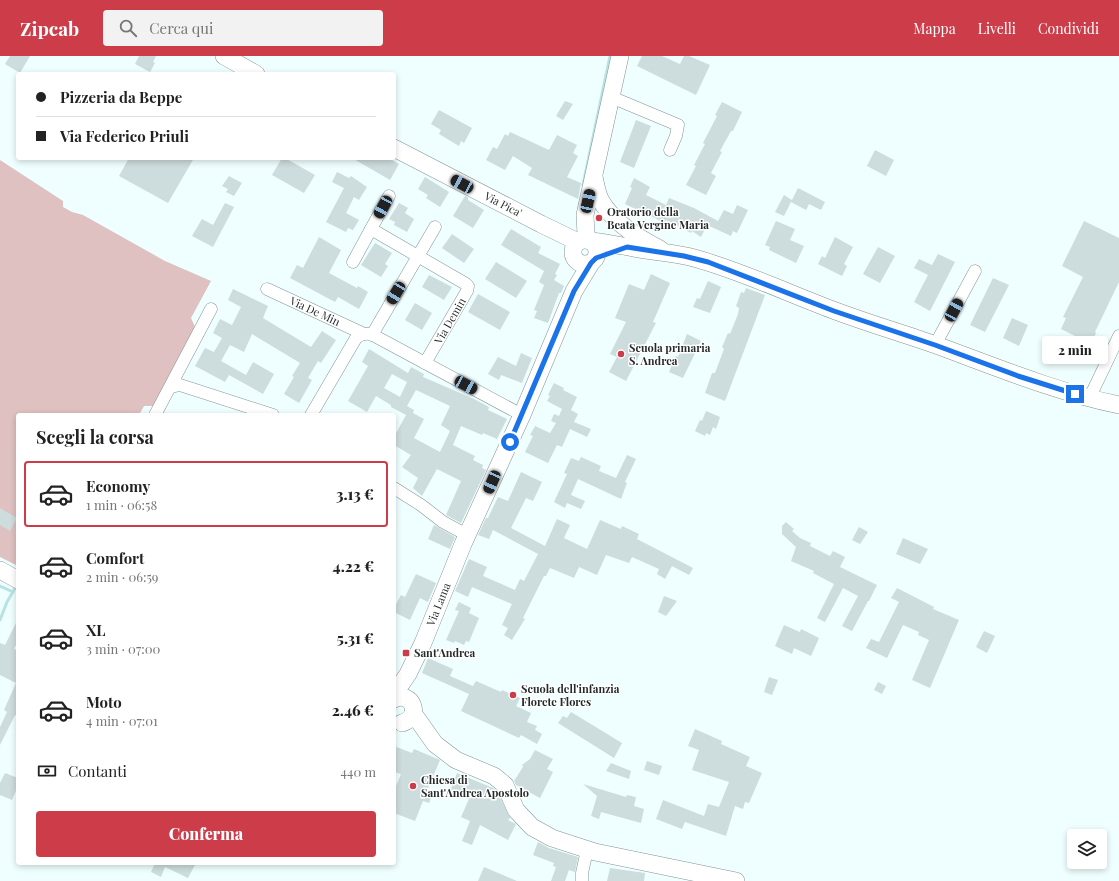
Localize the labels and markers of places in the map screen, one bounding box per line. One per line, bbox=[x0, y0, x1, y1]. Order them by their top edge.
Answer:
place label: Oratorio della Beata Vergine Maria bbox=[607, 204, 709, 232]
marker: Oratorio della Beata Vergine Maria bbox=[594, 213, 604, 223]
place label: Scuola primaria S. Andrea bbox=[629, 340, 711, 368]
marker: Scuola primaria S. Andrea bbox=[616, 349, 626, 359]
place label: Sant'Andrea bbox=[414, 645, 476, 660]
marker: Sant'Andrea bbox=[401, 648, 411, 658]
place label: Scuola dell'infanzia Florete Flores bbox=[521, 681, 620, 709]
marker: Scuola dell'infanzia Florete Flores bbox=[508, 690, 518, 700]
place label: Chiesa di Sant'Andrea Apostolo bbox=[421, 772, 529, 800]
marker: Chiesa di Sant'Andrea Apostolo bbox=[408, 781, 418, 791]

